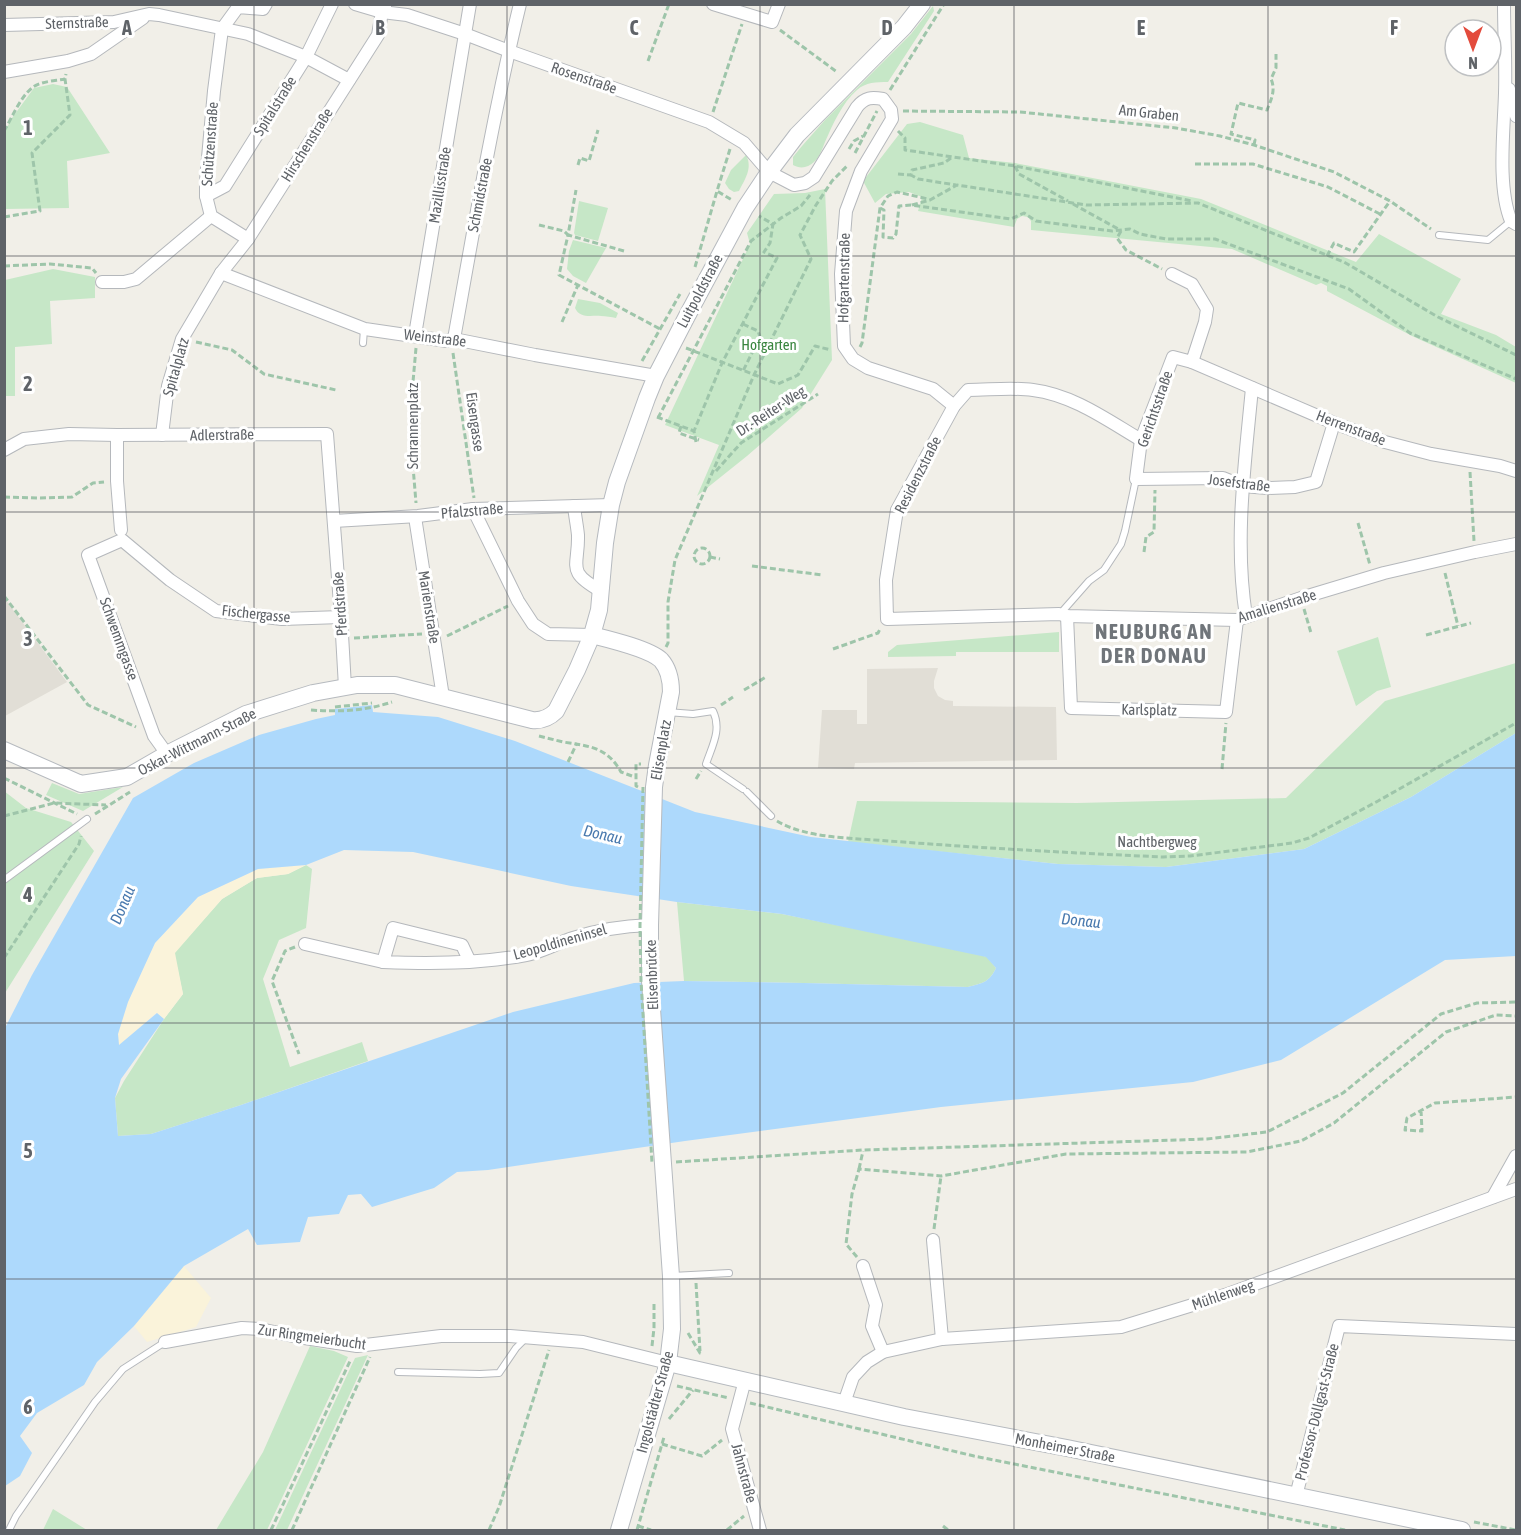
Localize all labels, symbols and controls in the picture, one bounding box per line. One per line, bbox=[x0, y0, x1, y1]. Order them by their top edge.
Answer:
street label: Sternstraße bbox=[45, 13, 109, 32]
text: A bbox=[121, 16, 132, 39]
text: B bbox=[375, 16, 385, 39]
text: C bbox=[630, 16, 639, 39]
text: D bbox=[881, 16, 893, 39]
text: E bbox=[1137, 16, 1146, 39]
text: F bbox=[1390, 16, 1398, 39]
north arrow bbox=[1443, 18, 1503, 78]
text: N bbox=[1468, 54, 1478, 72]
street label: Rosenstraße bbox=[549, 58, 619, 97]
street label: Spitalstraße bbox=[250, 73, 300, 139]
street label: Schützenstraße bbox=[198, 101, 221, 187]
street label: Am Graben bbox=[1118, 101, 1180, 124]
street label: Hirschenstraße bbox=[277, 105, 336, 185]
text: 1 bbox=[23, 116, 33, 139]
street label: Mazillisstraße bbox=[425, 145, 454, 224]
street label: Schmidstraße bbox=[464, 156, 495, 233]
street label: Hofgartenstraße bbox=[834, 233, 853, 323]
street label: Luitpoldstraße bbox=[673, 251, 726, 330]
street label: Weinstraße bbox=[403, 325, 467, 350]
street label: Spitalplatz bbox=[159, 335, 192, 398]
park label: Hofgarten bbox=[741, 336, 797, 353]
street label: Gerichtsstraße bbox=[1134, 368, 1176, 449]
text: 2 bbox=[23, 372, 33, 395]
street label: Schrannenplatz bbox=[404, 382, 421, 469]
street label: Dr.-Reiter-Weg bbox=[733, 382, 809, 439]
street label: Eisengasse bbox=[463, 391, 488, 453]
street label: Herrenstraße bbox=[1314, 407, 1388, 449]
street label: Adlerstraße bbox=[190, 425, 254, 444]
street label: Residenzstraße bbox=[891, 433, 944, 516]
street label: Josefstraße bbox=[1207, 470, 1271, 495]
street label: Pfalzstraße bbox=[440, 499, 504, 522]
street label: Marienstraße bbox=[415, 569, 444, 645]
street label: Pferdstraße bbox=[329, 571, 350, 637]
street label: Amalienstraße bbox=[1236, 585, 1318, 626]
street label: Schwemmgasse bbox=[97, 595, 142, 683]
street label: Fischergasse bbox=[221, 601, 291, 626]
district label: NEUBURG AN DER DONAU bbox=[1095, 619, 1213, 667]
text: 3 bbox=[23, 627, 33, 650]
street label: Karlsplatz bbox=[1121, 701, 1177, 718]
street label: Oskar-Wittmann-Straße bbox=[135, 704, 259, 779]
street label: Elisenplatz bbox=[647, 718, 674, 781]
water label: Donau bbox=[582, 821, 624, 847]
street label: Nachtbergweg bbox=[1117, 833, 1197, 850]
text: 4 bbox=[22, 883, 33, 906]
water label: Donau bbox=[106, 883, 138, 927]
water label: Donau bbox=[1060, 909, 1102, 931]
street label: Leopoldineninsel bbox=[511, 920, 609, 963]
street label: Elisenbrücke bbox=[642, 939, 661, 1011]
text: 5 bbox=[23, 1139, 33, 1162]
street label: Mühlenweg bbox=[1190, 1276, 1257, 1313]
street label: Zur Ringmeierbucht bbox=[257, 1321, 367, 1353]
street label: Professor-Döllgast-Straße bbox=[1291, 1341, 1342, 1482]
street label: Ingolstädter Straße bbox=[633, 1349, 676, 1455]
text: 6 bbox=[23, 1395, 33, 1418]
street label: Monheimer Straße bbox=[1014, 1429, 1117, 1466]
street label: Jahnstraße bbox=[728, 1441, 761, 1505]

